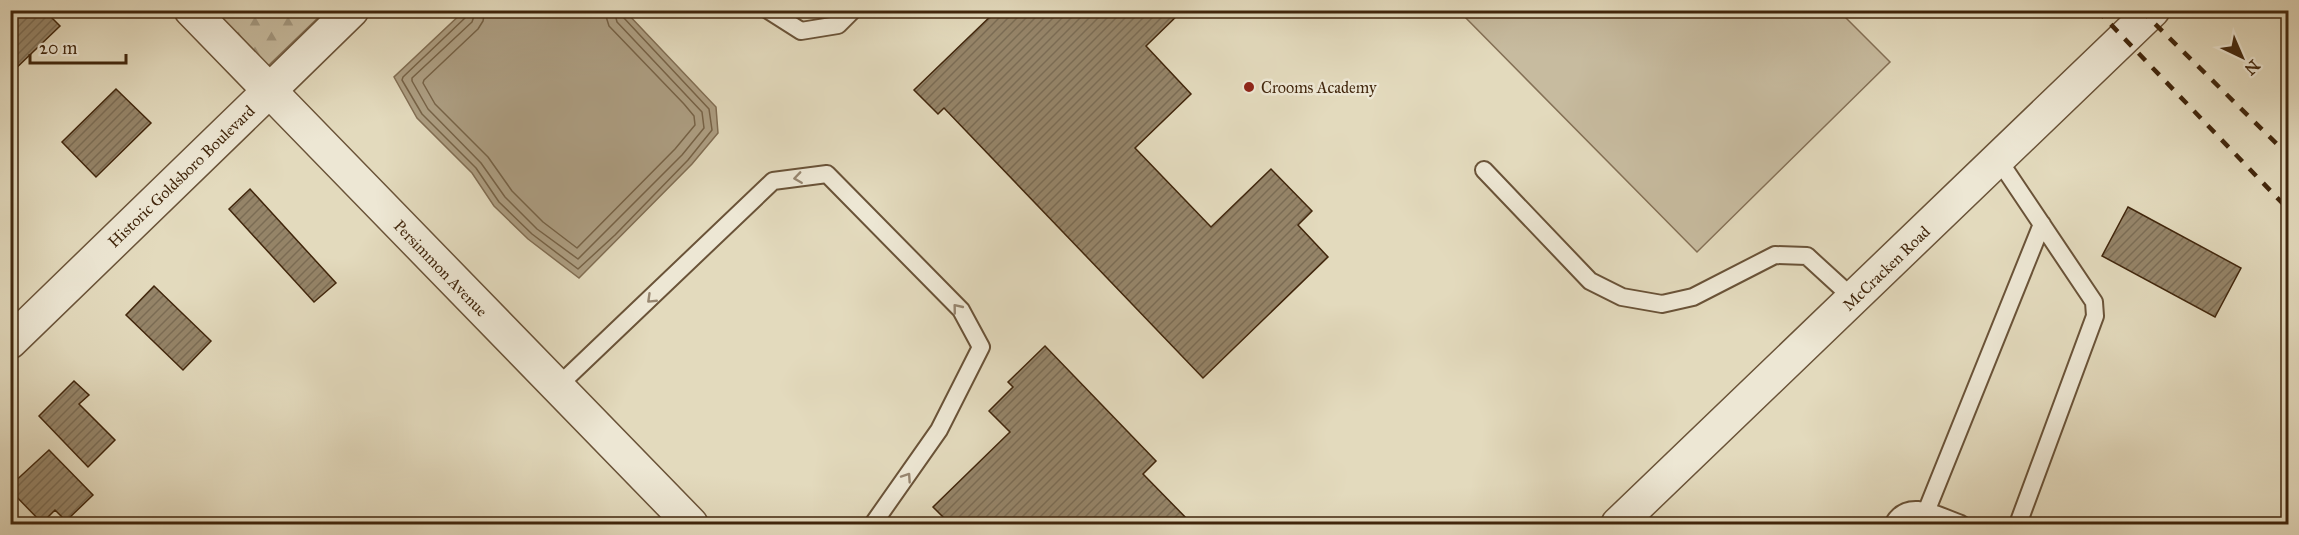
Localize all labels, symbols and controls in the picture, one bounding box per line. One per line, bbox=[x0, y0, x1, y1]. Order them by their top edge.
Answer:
scale bar bbox=[30, 27, 126, 65]
north arrow bbox=[2212, 27, 2272, 87]
text: 20 m bbox=[39, 37, 77, 59]
text: N bbox=[2240, 56, 2264, 79]
place label: Crooms Academy bbox=[1261, 78, 1377, 97]
marker: Crooms Academy bbox=[1242, 80, 1256, 94]
street label: Historic Goldsboro Boulevard bbox=[104, 101, 259, 251]
one-way arrow bbox=[794, 171, 803, 183]
street label: Persimmon Avenue bbox=[390, 216, 492, 321]
street label: McCracken Road bbox=[1839, 222, 1934, 315]
one-way arrow bbox=[647, 291, 658, 302]
one-way arrow bbox=[954, 304, 965, 315]
one-way arrow bbox=[900, 472, 911, 483]

